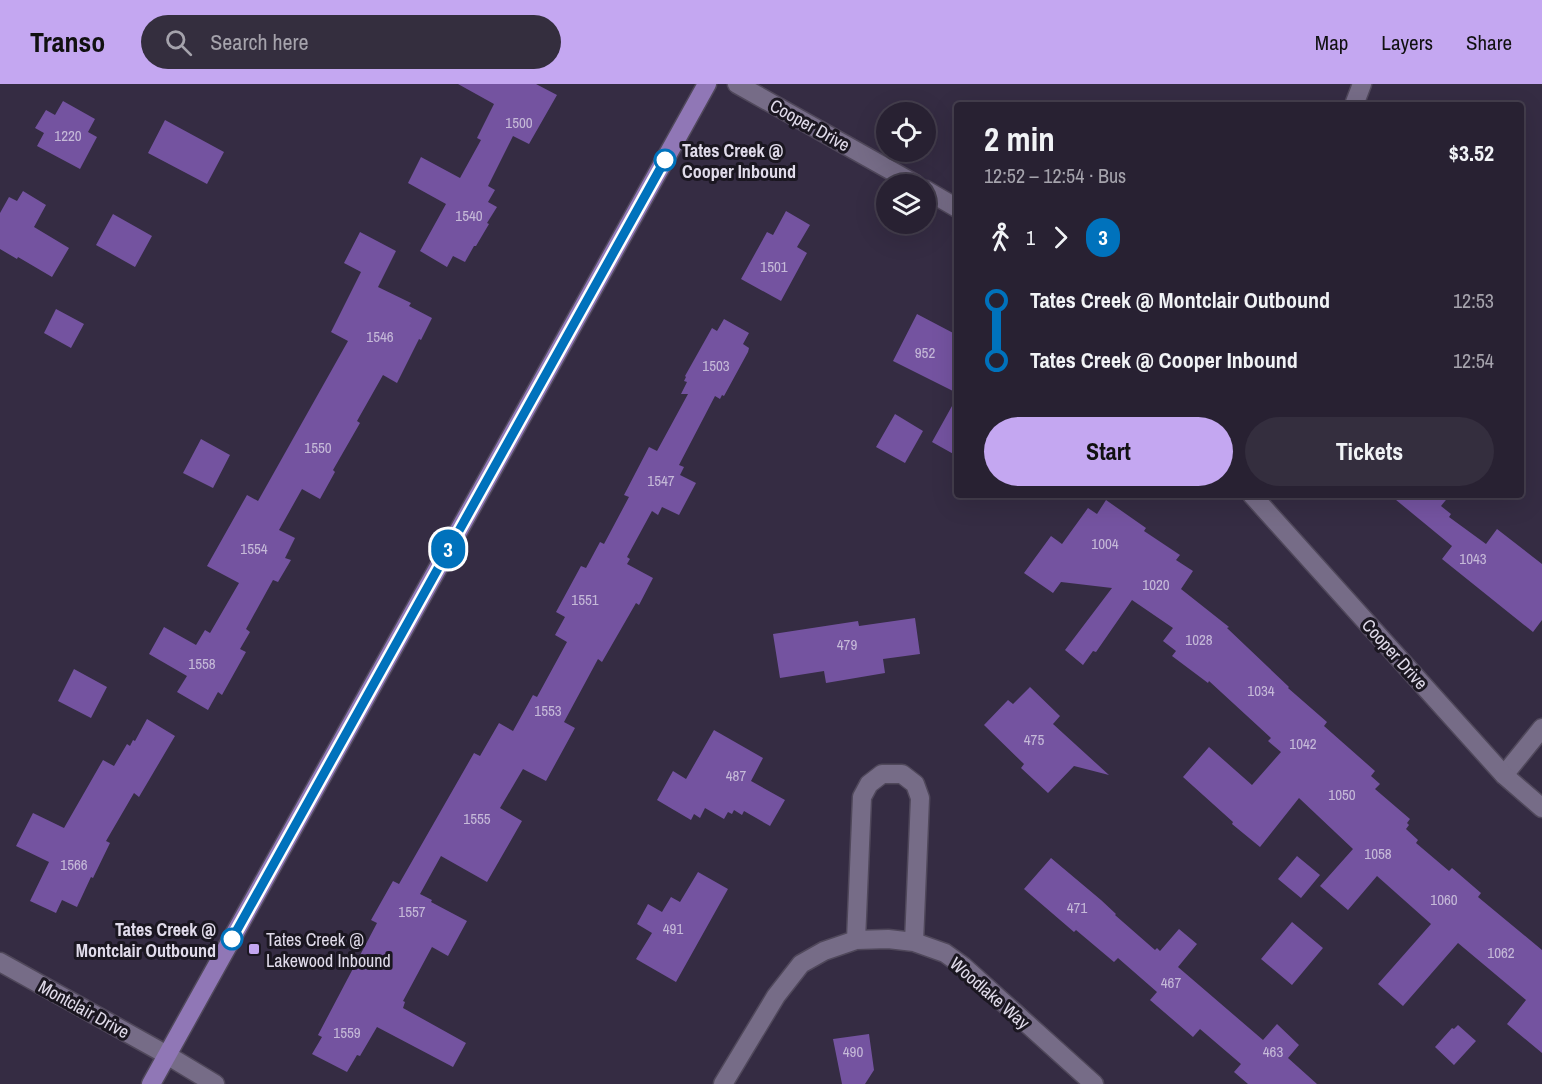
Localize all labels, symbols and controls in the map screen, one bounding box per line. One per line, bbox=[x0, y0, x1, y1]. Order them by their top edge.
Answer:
search box bbox=[141, 15, 561, 69]
text: Transo bbox=[30, 23, 105, 61]
icon: search bbox=[162, 26, 195, 59]
text: Search here bbox=[210, 27, 309, 57]
text: Map bbox=[1315, 28, 1348, 57]
text: Layers bbox=[1381, 28, 1433, 57]
text: Share bbox=[1466, 28, 1512, 57]
street label: Cooper Drive bbox=[766, 93, 854, 157]
map controls bbox=[876, 102, 936, 234]
button: locate bbox=[876, 102, 936, 162]
house number: 1500 bbox=[505, 112, 533, 133]
text: 2 min bbox=[984, 117, 1055, 161]
house number: 1220 bbox=[54, 125, 82, 146]
place label: Tates Creek @ Cooper Inbound bbox=[682, 138, 796, 184]
text: $3.52 bbox=[1449, 138, 1494, 168]
marker: Tates Creek @ Cooper Inbound bbox=[654, 149, 676, 171]
text: 12:52 – 12:54 · Bus bbox=[984, 162, 1126, 189]
button: layers bbox=[876, 174, 936, 234]
house number: 1540 bbox=[455, 205, 483, 226]
icon: walk bbox=[984, 221, 1017, 254]
icon: forward bbox=[1044, 221, 1077, 254]
text: 3 bbox=[1098, 223, 1108, 252]
text: 1 bbox=[1026, 224, 1035, 251]
house number: 1501 bbox=[760, 256, 788, 277]
text: Tates Creek @ Montclair Outbound bbox=[1030, 285, 1330, 315]
text: 12:53 bbox=[1453, 287, 1494, 314]
house number: 1546 bbox=[366, 326, 394, 347]
house number: 952 bbox=[915, 342, 935, 363]
text: Tates Creek @ Cooper Inbound bbox=[1030, 345, 1298, 375]
text: 12:54 bbox=[1453, 347, 1494, 374]
house number: 1503 bbox=[702, 355, 730, 376]
button: Start bbox=[984, 417, 1233, 486]
button: Tickets bbox=[1245, 417, 1494, 486]
house number: 1550 bbox=[304, 437, 332, 458]
house number: 1547 bbox=[647, 470, 675, 491]
line badge: 3 bbox=[428, 530, 468, 568]
house number: 1004 bbox=[1091, 533, 1119, 554]
text: 3 bbox=[443, 535, 453, 564]
house number: 1554 bbox=[240, 538, 268, 559]
house number: 1043 bbox=[1459, 548, 1487, 569]
house number: 1020 bbox=[1142, 574, 1170, 595]
house number: 1551 bbox=[571, 589, 599, 610]
street label: Cooper Drive bbox=[1356, 613, 1434, 695]
house number: 1028 bbox=[1185, 629, 1213, 650]
house number: 479 bbox=[837, 634, 857, 655]
house number: 1558 bbox=[188, 653, 216, 674]
house number: 1034 bbox=[1247, 680, 1275, 701]
house number: 1553 bbox=[534, 700, 562, 721]
house number: 475 bbox=[1024, 729, 1044, 750]
house number: 1042 bbox=[1289, 733, 1317, 754]
house number: 487 bbox=[726, 765, 746, 786]
house number: 1050 bbox=[1328, 784, 1356, 805]
house number: 1555 bbox=[463, 808, 491, 829]
house number: 1058 bbox=[1364, 843, 1392, 864]
house number: 1566 bbox=[60, 854, 88, 875]
house number: 1060 bbox=[1430, 889, 1458, 910]
house number: 471 bbox=[1067, 897, 1087, 918]
house number: 1557 bbox=[398, 901, 426, 922]
place label: Tates Creek @ Montclair Outbound bbox=[76, 917, 216, 963]
house number: 491 bbox=[663, 918, 683, 939]
place label: Tates Creek @ Lakewood Inbound bbox=[266, 927, 391, 973]
marker: Tates Creek @ Montclair Outbound bbox=[221, 928, 243, 950]
marker: Tates Creek @ Lakewood Inbound bbox=[247, 942, 261, 956]
house number: 1062 bbox=[1487, 942, 1515, 963]
street label: Woodlake Way bbox=[945, 951, 1036, 1035]
house number: 467 bbox=[1161, 972, 1181, 993]
street label: Montclair Drive bbox=[34, 974, 134, 1044]
house number: 1559 bbox=[333, 1022, 361, 1043]
house number: 490 bbox=[843, 1041, 863, 1062]
house number: 463 bbox=[1263, 1041, 1283, 1062]

